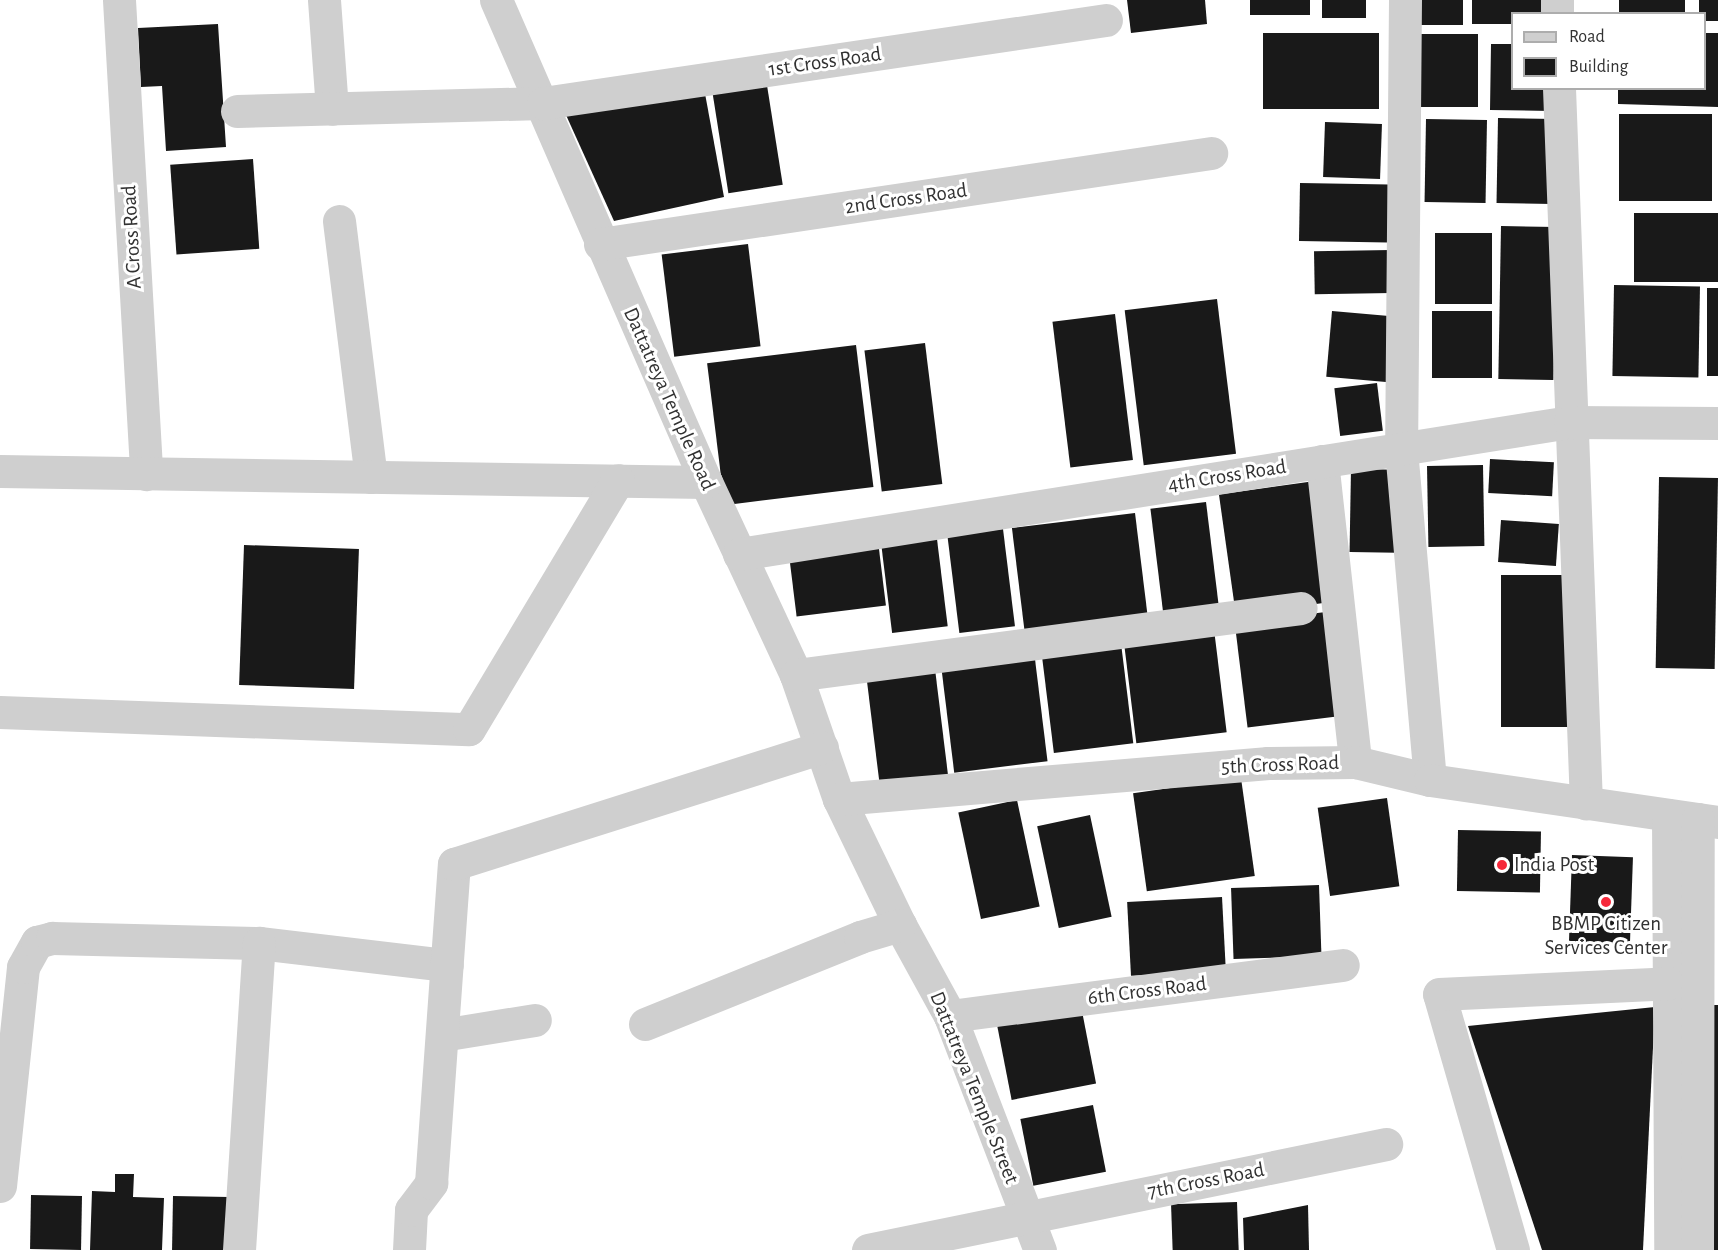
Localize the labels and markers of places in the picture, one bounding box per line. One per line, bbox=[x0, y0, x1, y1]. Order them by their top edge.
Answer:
place label: India Post bbox=[1514, 852, 1594, 878]
marker: India Post bbox=[1495, 858, 1509, 872]
marker: BBMP Citizen Services Center bbox=[1599, 895, 1613, 909]
place label: BBMP Citizen Services Center bbox=[1544, 911, 1668, 961]

